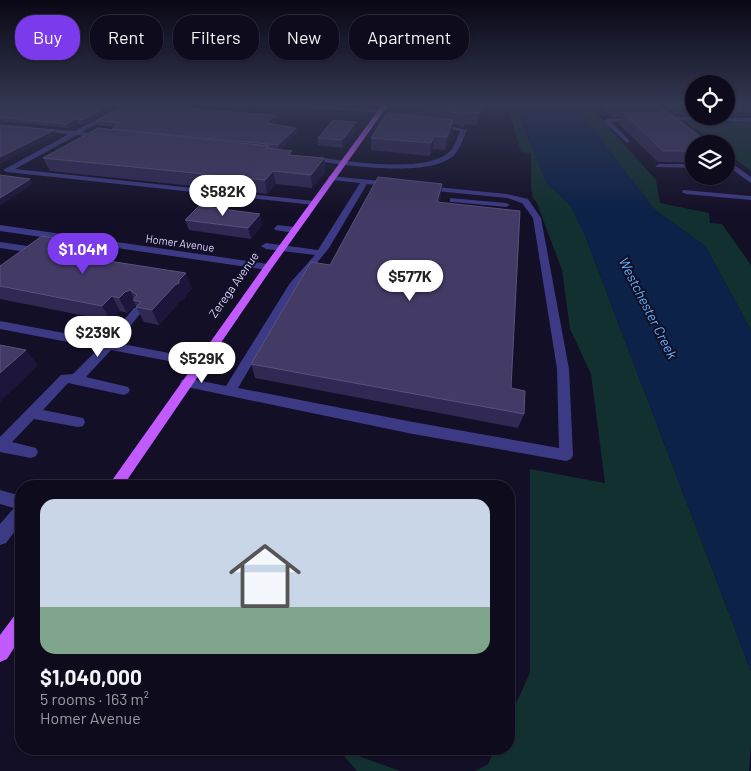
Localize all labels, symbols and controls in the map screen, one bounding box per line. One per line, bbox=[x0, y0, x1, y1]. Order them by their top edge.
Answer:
chip: Buy bbox=[15, 15, 80, 60]
chip: Rent bbox=[90, 15, 163, 60]
chip: Filters bbox=[173, 15, 259, 60]
chip: New bbox=[269, 15, 339, 60]
chip: Apartment bbox=[349, 15, 469, 60]
map controls bbox=[685, 75, 735, 185]
button: locate bbox=[685, 75, 735, 125]
button: layers bbox=[685, 135, 735, 185]
pin: $582K bbox=[188, 174, 258, 217]
text: $582K bbox=[200, 181, 246, 200]
street label: Homer Avenue bbox=[145, 231, 215, 254]
pin: $1.04M bbox=[42, 232, 124, 275]
text: $1.04M bbox=[59, 239, 107, 258]
street label: Zerega Avenue bbox=[205, 249, 261, 320]
water label: Westchester Creek bbox=[616, 254, 681, 361]
pin: $577K bbox=[375, 260, 445, 302]
text: $577K bbox=[388, 266, 432, 285]
pin: $239K bbox=[63, 316, 133, 358]
text: $239K bbox=[75, 322, 121, 341]
pin: $529K bbox=[167, 342, 237, 384]
text: $529K bbox=[179, 348, 225, 367]
icon: home bbox=[220, 531, 310, 621]
text: $1,040,000 bbox=[40, 664, 142, 689]
text: 5 rooms · 163 m² bbox=[40, 689, 149, 708]
text: Homer Avenue bbox=[40, 708, 141, 727]

